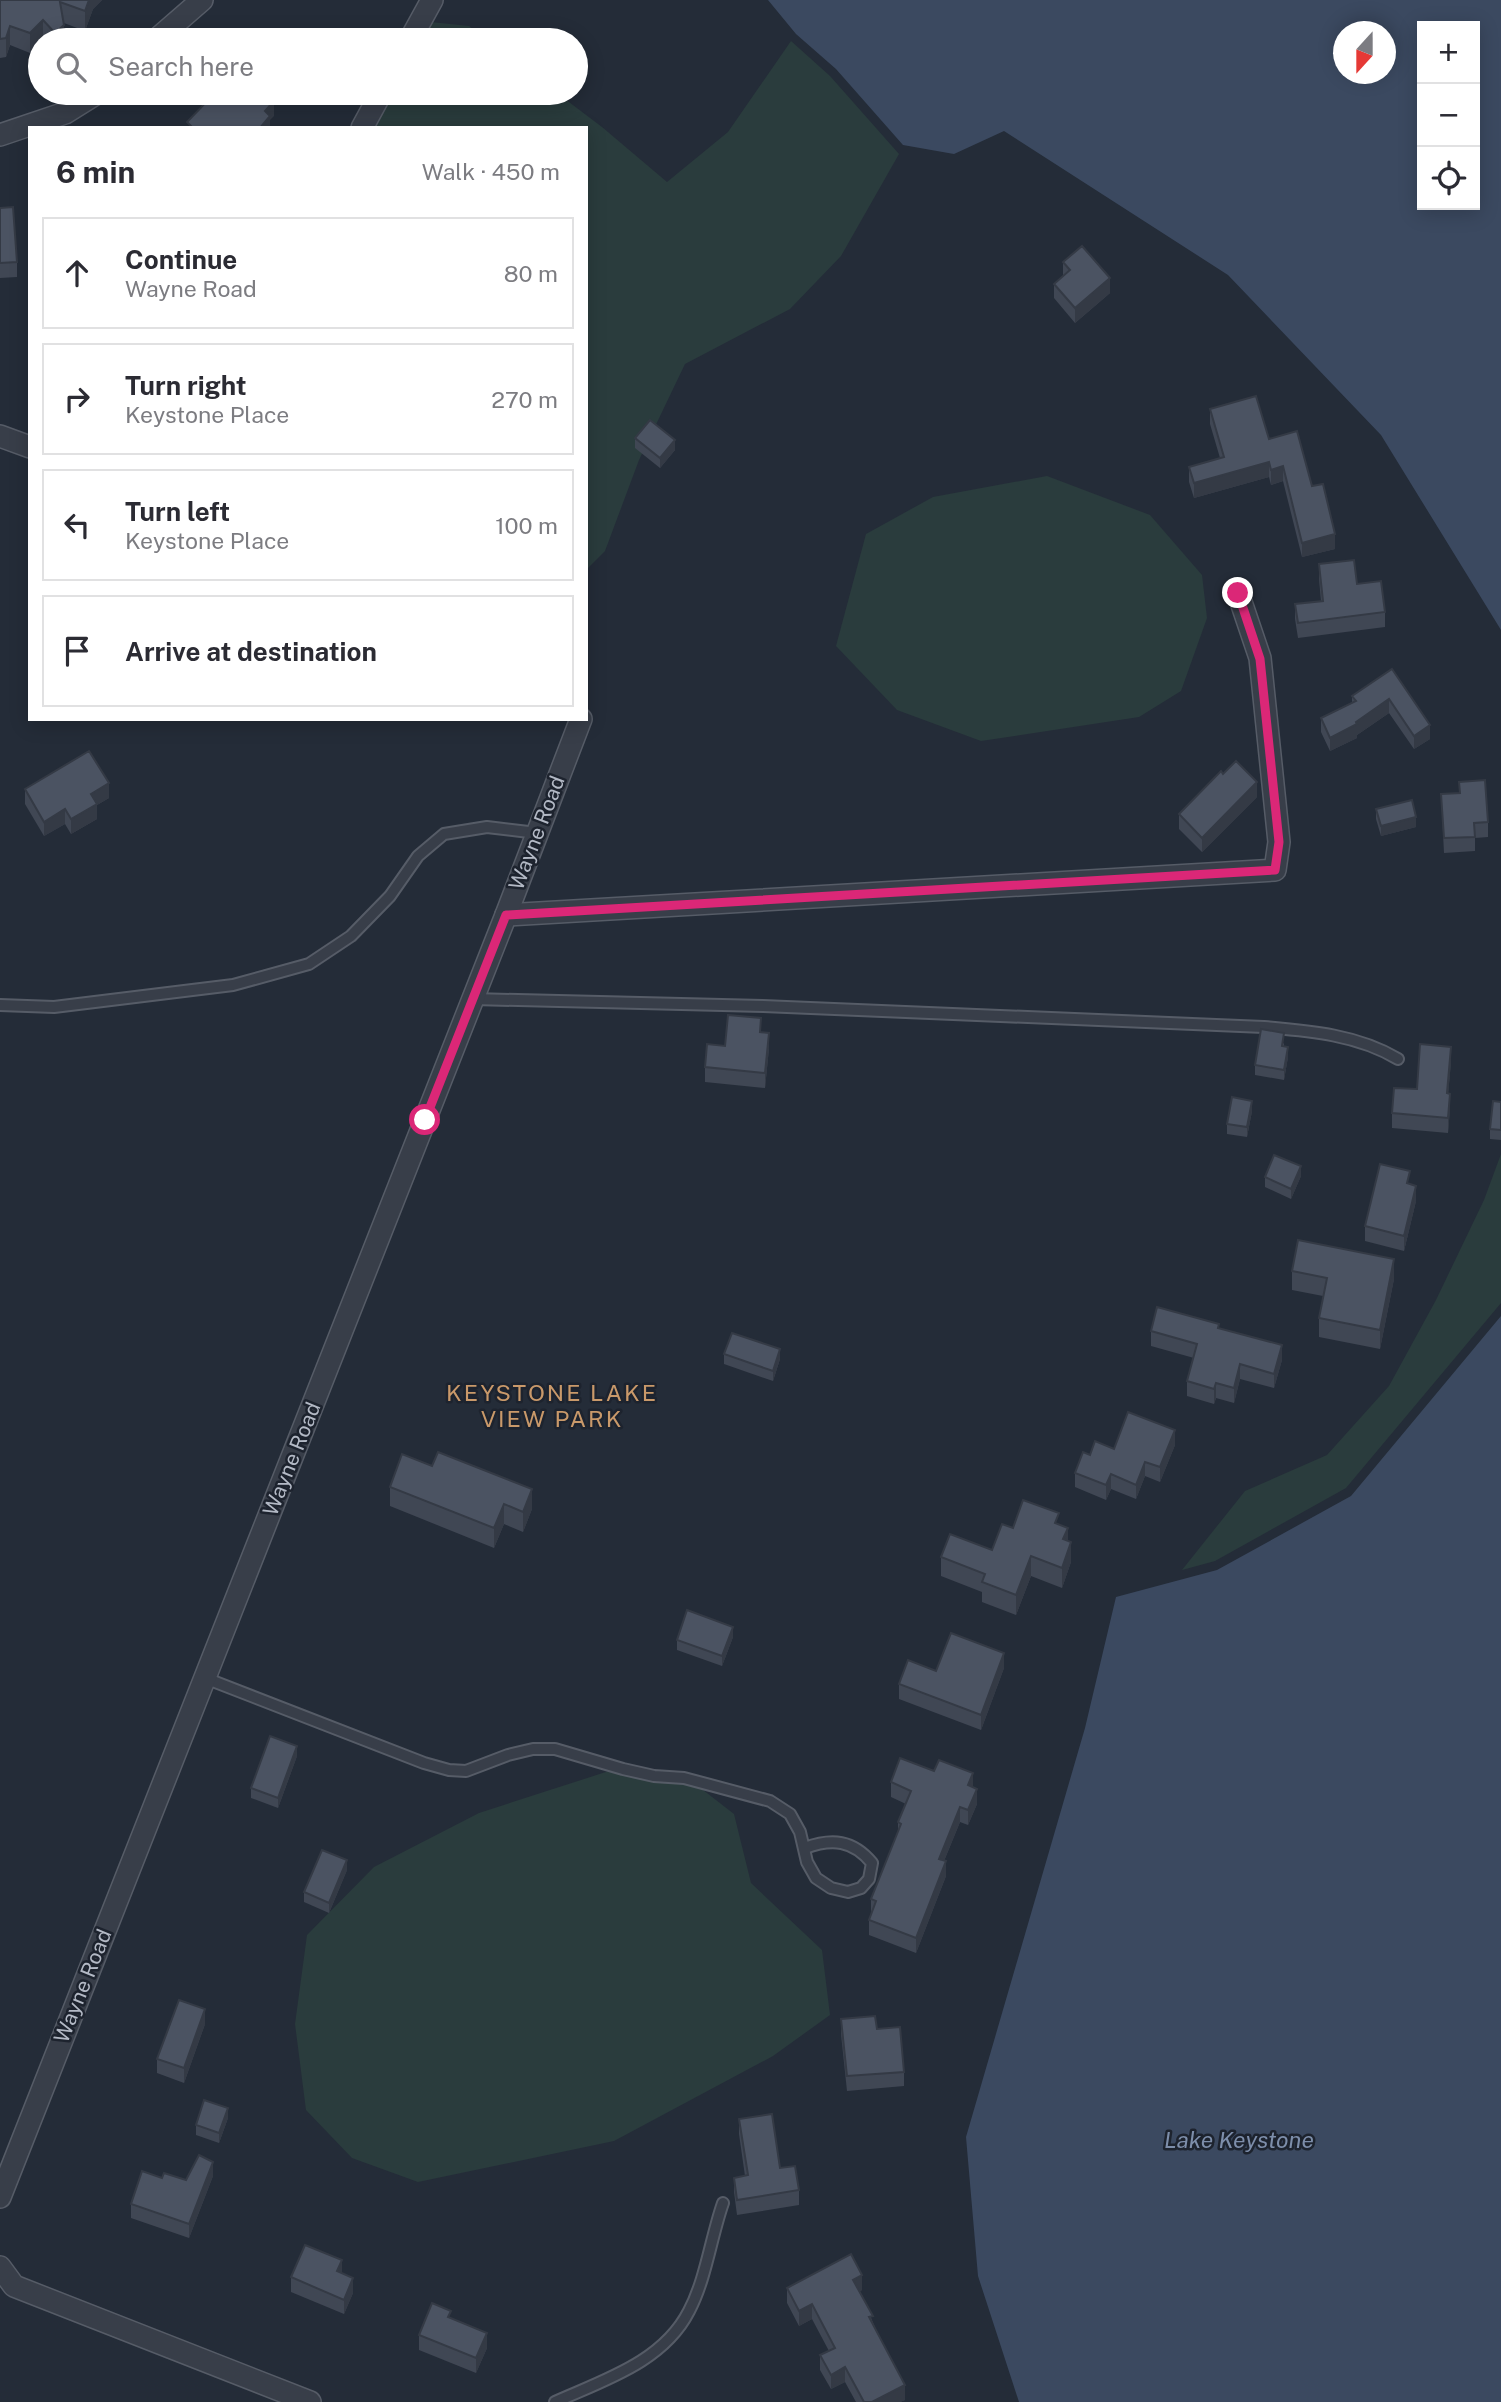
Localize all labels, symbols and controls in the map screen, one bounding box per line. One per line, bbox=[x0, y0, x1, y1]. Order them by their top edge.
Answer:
north arrow bbox=[1333, 21, 1396, 84]
map controls bbox=[1417, 21, 1480, 210]
button: + bbox=[1417, 21, 1480, 84]
search box bbox=[28, 28, 588, 105]
icon: search bbox=[52, 48, 90, 86]
text: Search here bbox=[108, 51, 254, 82]
button: − bbox=[1417, 84, 1480, 147]
button: locate bbox=[1417, 147, 1480, 210]
text: 6 min bbox=[56, 154, 135, 190]
text: Walk · 450 m bbox=[422, 158, 560, 185]
text: Continue bbox=[125, 244, 237, 275]
icon: ahead bbox=[58, 254, 96, 292]
text: 80 m bbox=[504, 260, 558, 287]
text: Wayne Road bbox=[125, 275, 257, 302]
text: Turn right bbox=[125, 370, 247, 401]
icon: right bbox=[58, 380, 96, 418]
text: 270 m bbox=[491, 386, 558, 413]
text: Keystone Place bbox=[125, 401, 289, 428]
text: Turn left bbox=[125, 496, 230, 527]
icon: left bbox=[58, 506, 96, 544]
text: 100 m bbox=[495, 512, 558, 539]
text: Keystone Place bbox=[125, 527, 289, 554]
route end bbox=[1222, 577, 1253, 608]
icon: arrive bbox=[58, 632, 96, 670]
text: Arrive at destination bbox=[125, 636, 377, 667]
street label: Wayne Road bbox=[503, 772, 570, 893]
route start bbox=[409, 1104, 440, 1135]
district label: KEYSTONE LAKE VIEW PARK bbox=[446, 1379, 658, 1432]
street label: Wayne Road bbox=[257, 1398, 326, 1519]
street label: Wayne Road bbox=[48, 1925, 117, 2046]
water label: Lake Keystone bbox=[1164, 2126, 1314, 2153]

